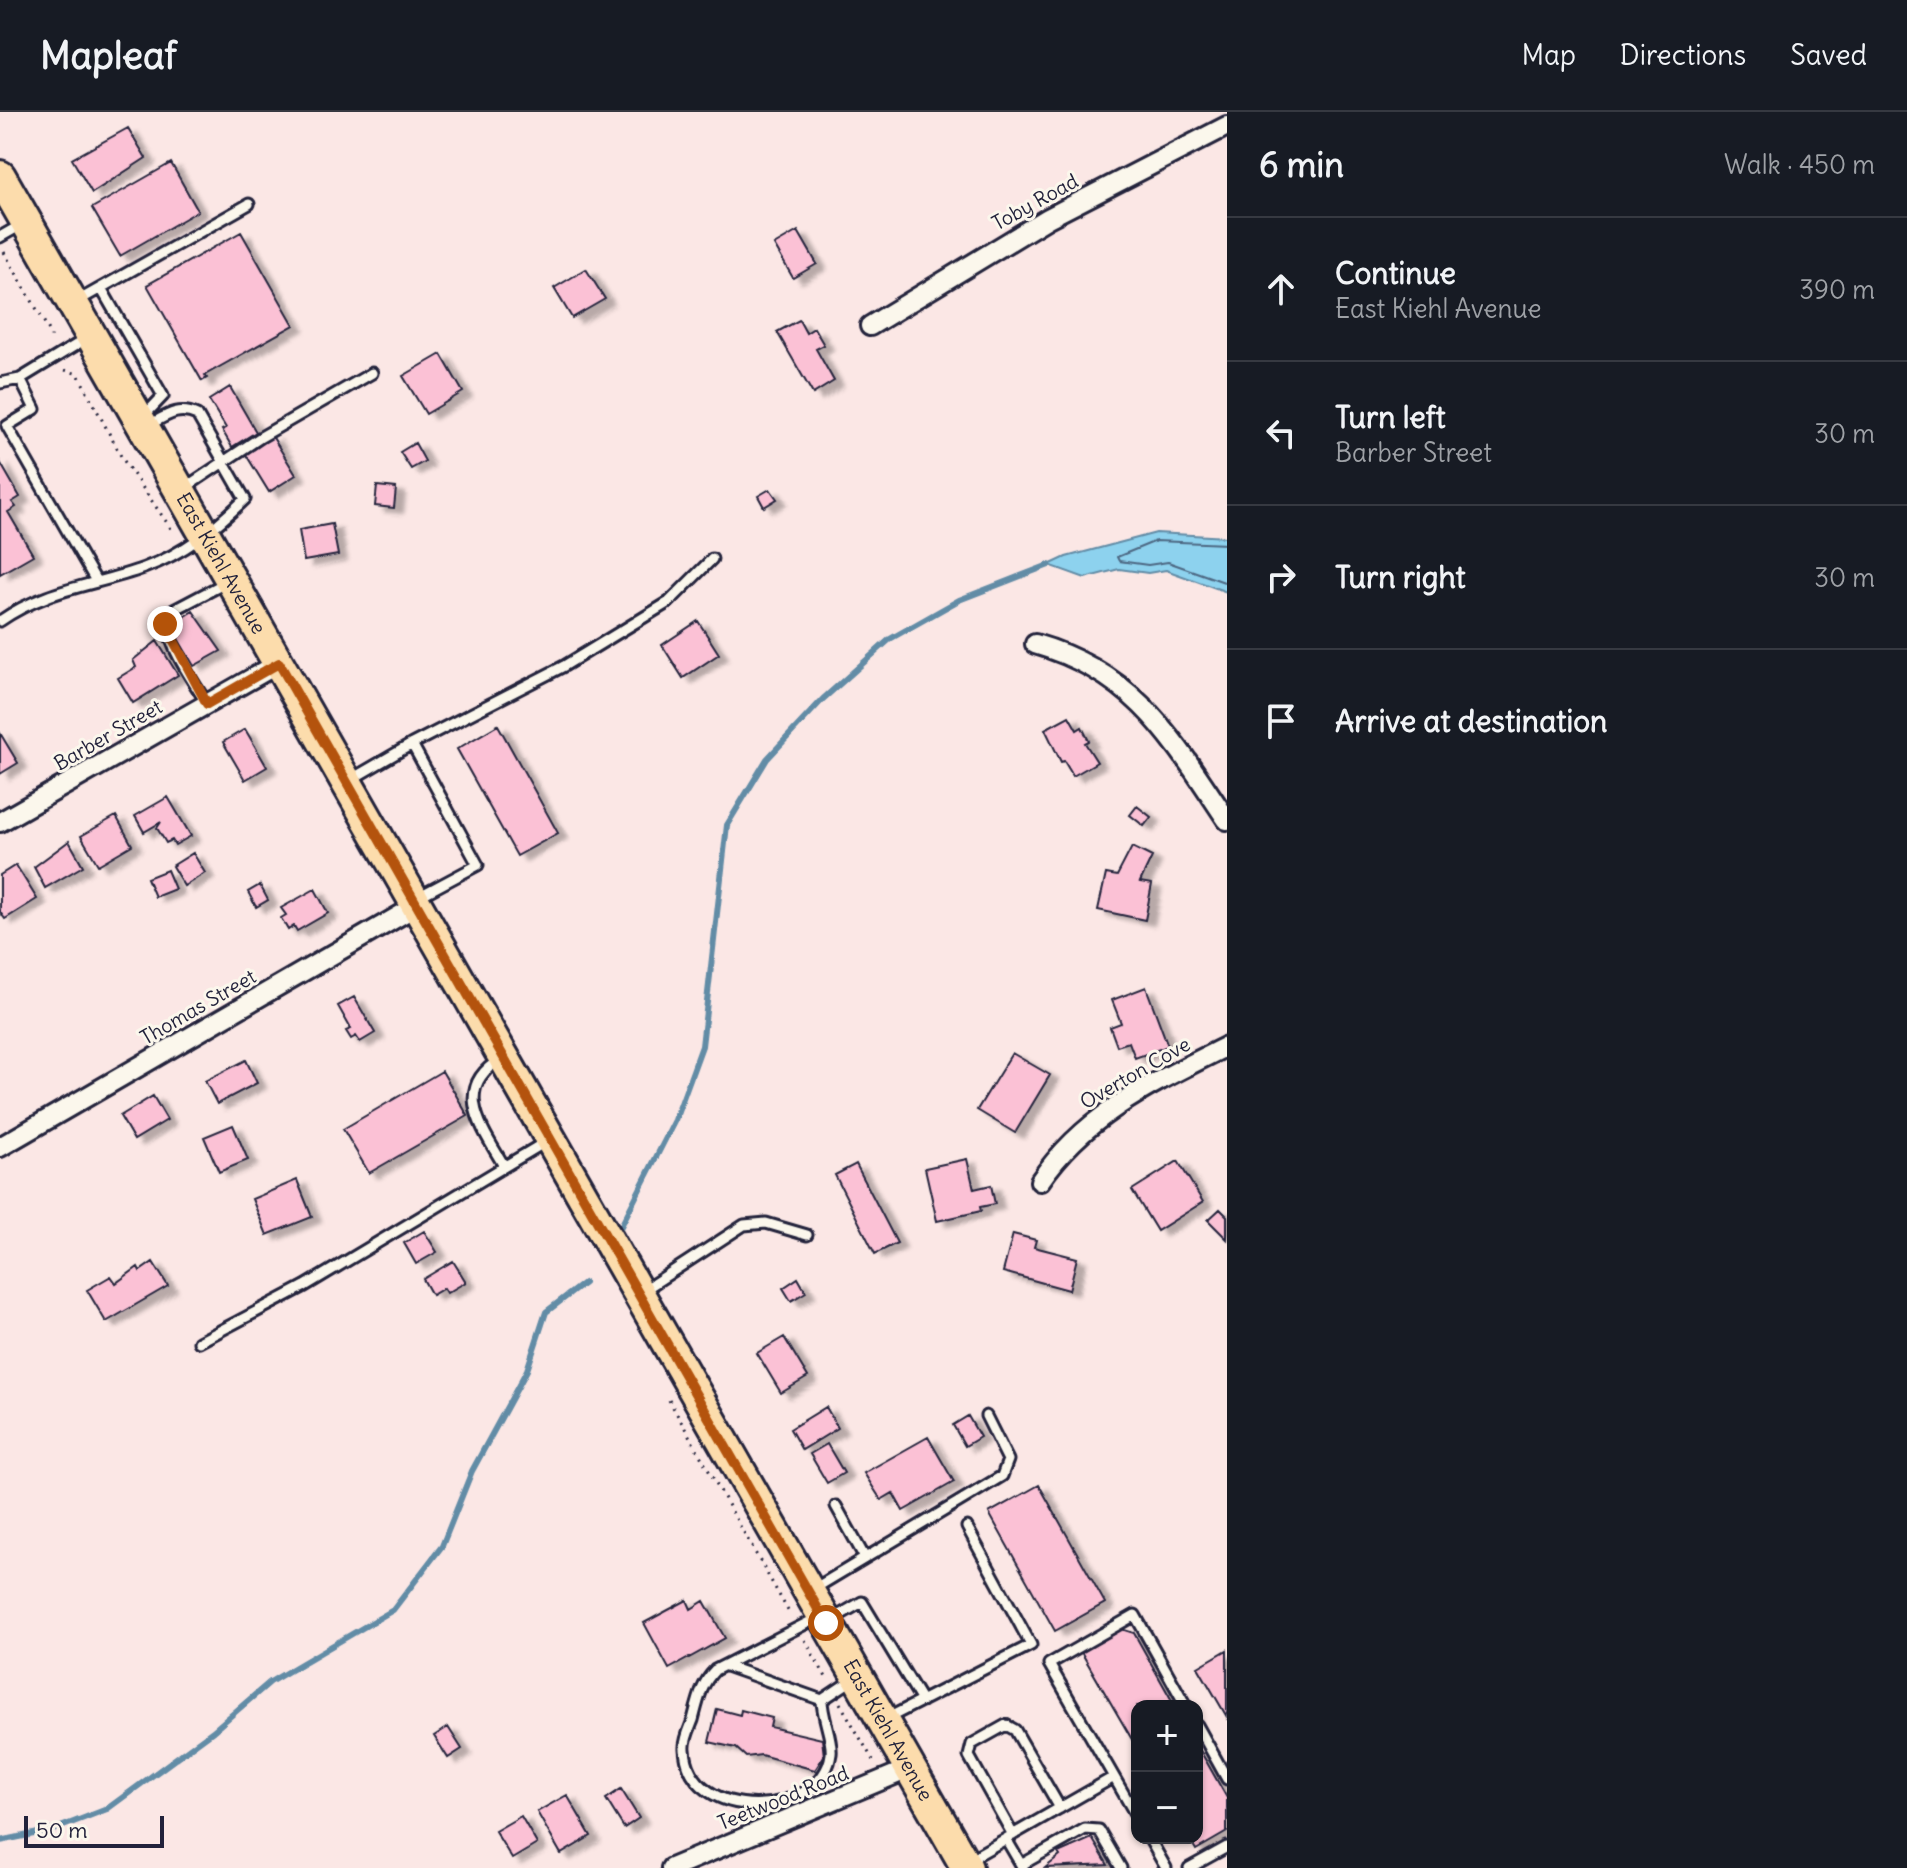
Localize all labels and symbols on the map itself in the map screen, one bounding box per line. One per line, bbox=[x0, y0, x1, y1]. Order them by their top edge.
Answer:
street label: Toby Road bbox=[987, 168, 1082, 235]
street label: East Kiehl Avenue bbox=[171, 488, 272, 638]
route end bbox=[147, 606, 183, 642]
street label: Barber Street bbox=[49, 693, 167, 776]
street label: Thomas Street bbox=[135, 963, 260, 1050]
street label: Overton Cove bbox=[1075, 1031, 1194, 1114]
route start bbox=[808, 1605, 844, 1641]
street label: East Kiehl Avenue bbox=[838, 1655, 939, 1805]
street label: Teetwood Road bbox=[714, 1760, 852, 1835]
scale bar bbox=[24, 1812, 164, 1848]

